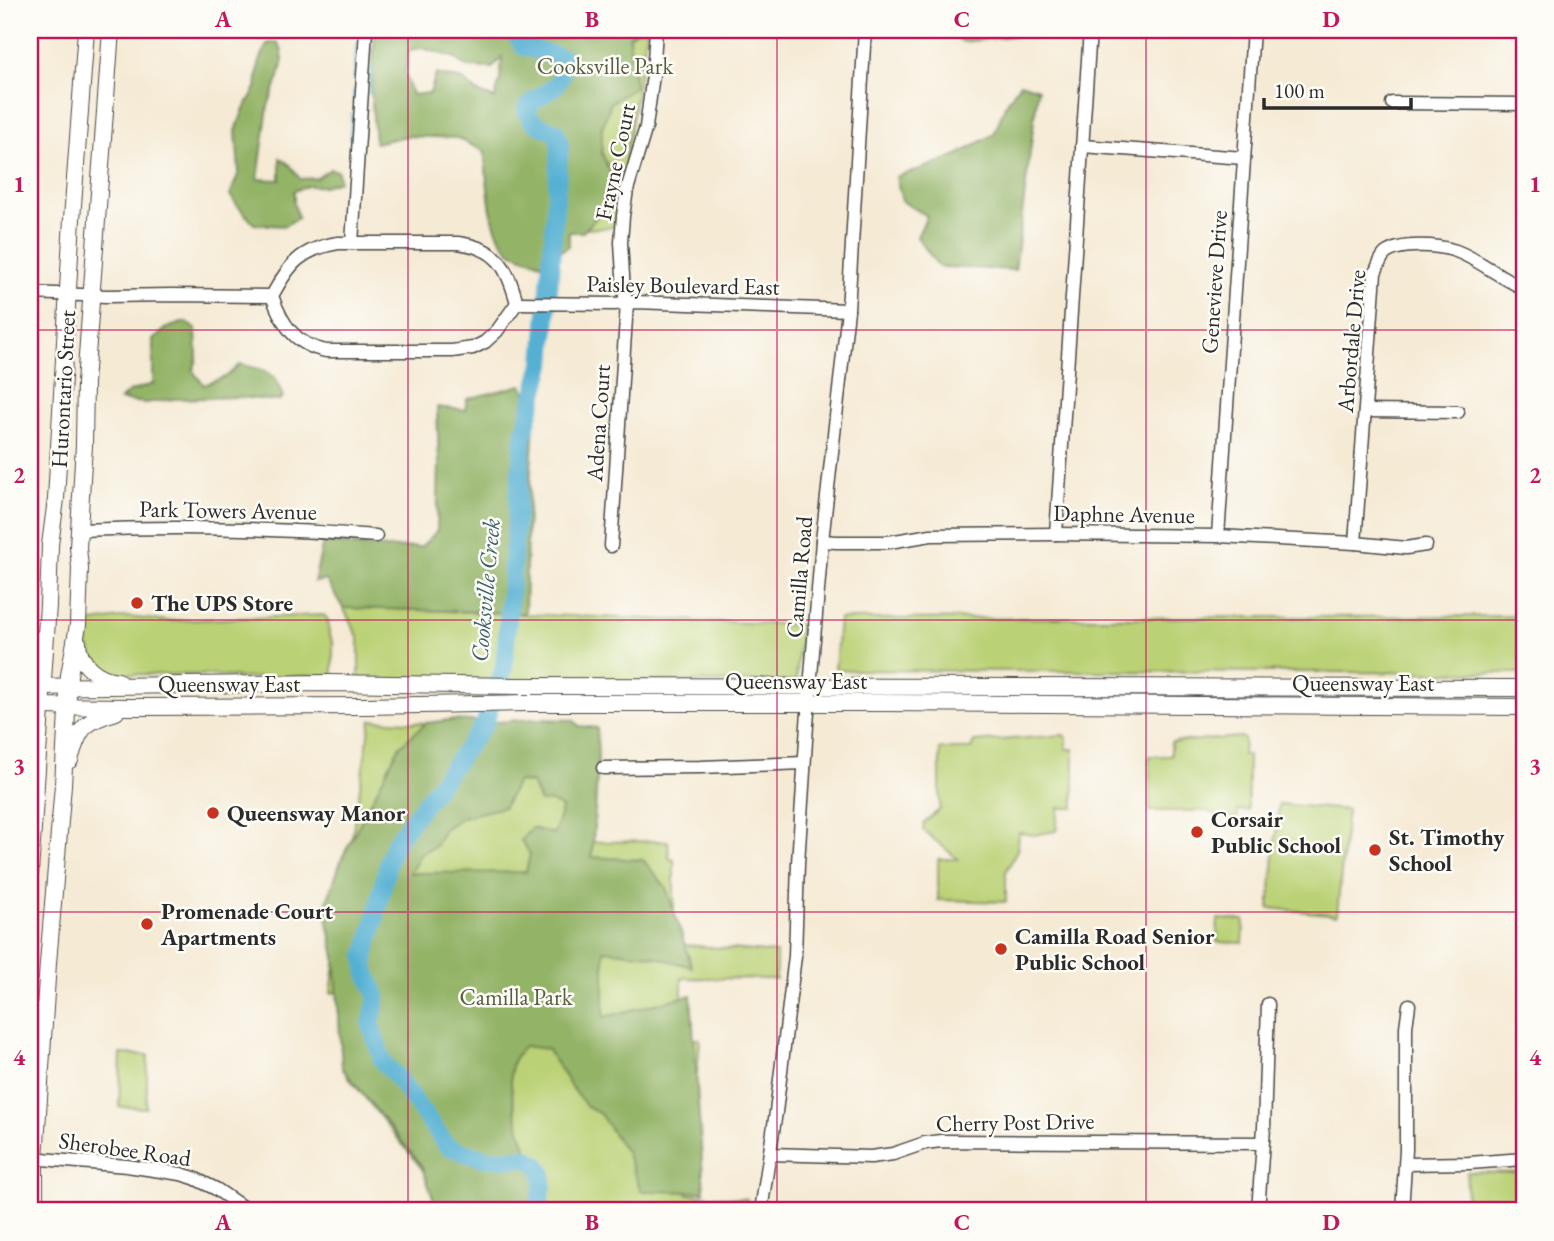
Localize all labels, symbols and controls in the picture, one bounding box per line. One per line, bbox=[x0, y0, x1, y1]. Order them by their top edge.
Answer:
text: A bbox=[214, 4, 232, 34]
text: B bbox=[585, 4, 599, 34]
text: C bbox=[954, 4, 970, 34]
text: D bbox=[1322, 4, 1340, 34]
park label: Cooksville Park bbox=[537, 51, 674, 81]
scale bar bbox=[1264, 66, 1410, 110]
text: 100 m bbox=[1274, 77, 1325, 104]
street label: Frayne Court bbox=[588, 100, 642, 223]
text: 1 bbox=[13, 169, 25, 199]
text: 1 bbox=[1529, 169, 1541, 199]
street label: Genevieve Drive bbox=[1194, 209, 1234, 355]
street label: Paisley Boulevard East bbox=[586, 268, 781, 302]
street label: Arbordale Drive bbox=[1330, 268, 1372, 415]
street label: Hurontario Street bbox=[44, 308, 82, 469]
street label: Adena Court bbox=[579, 363, 617, 483]
text: 2 bbox=[13, 460, 25, 490]
text: 2 bbox=[1529, 460, 1541, 490]
street label: Park Towers Avenue bbox=[139, 493, 317, 527]
street label: Daphne Avenue bbox=[1053, 498, 1195, 530]
street label: Camilla Road bbox=[779, 515, 819, 639]
water label: Cooksville Creek bbox=[463, 517, 507, 663]
place label: The UPS Store bbox=[151, 588, 294, 618]
marker: The UPS Store bbox=[129, 595, 145, 611]
street label: Queensway East bbox=[725, 666, 868, 696]
street label: Queensway East bbox=[1292, 668, 1435, 698]
street label: Queensway East bbox=[158, 669, 301, 699]
text: 3 bbox=[13, 751, 25, 781]
text: 3 bbox=[1529, 751, 1541, 781]
place label: Queensway Manor bbox=[227, 798, 406, 828]
place label: Corsair Public School bbox=[1211, 804, 1342, 860]
marker: Queensway Manor bbox=[205, 805, 221, 821]
place label: St. Timothy School bbox=[1389, 822, 1505, 878]
marker: Corsair Public School bbox=[1189, 824, 1205, 840]
marker: St. Timothy School bbox=[1367, 842, 1383, 858]
place label: Promenade Court Apartments bbox=[160, 896, 333, 952]
marker: Promenade Court Apartments bbox=[139, 916, 155, 932]
place label: Camilla Road Senior Public School bbox=[1015, 921, 1215, 977]
marker: Camilla Road Senior Public School bbox=[993, 941, 1009, 957]
park label: Camilla Park bbox=[459, 982, 574, 1012]
text: 4 bbox=[13, 1042, 26, 1072]
text: 4 bbox=[1529, 1042, 1542, 1072]
street label: Cherry Post Drive bbox=[936, 1106, 1095, 1138]
street label: Sherobee Road bbox=[57, 1125, 193, 1173]
text: A bbox=[214, 1207, 232, 1237]
text: B bbox=[585, 1207, 599, 1237]
text: C bbox=[954, 1207, 970, 1237]
text: D bbox=[1322, 1207, 1340, 1237]

